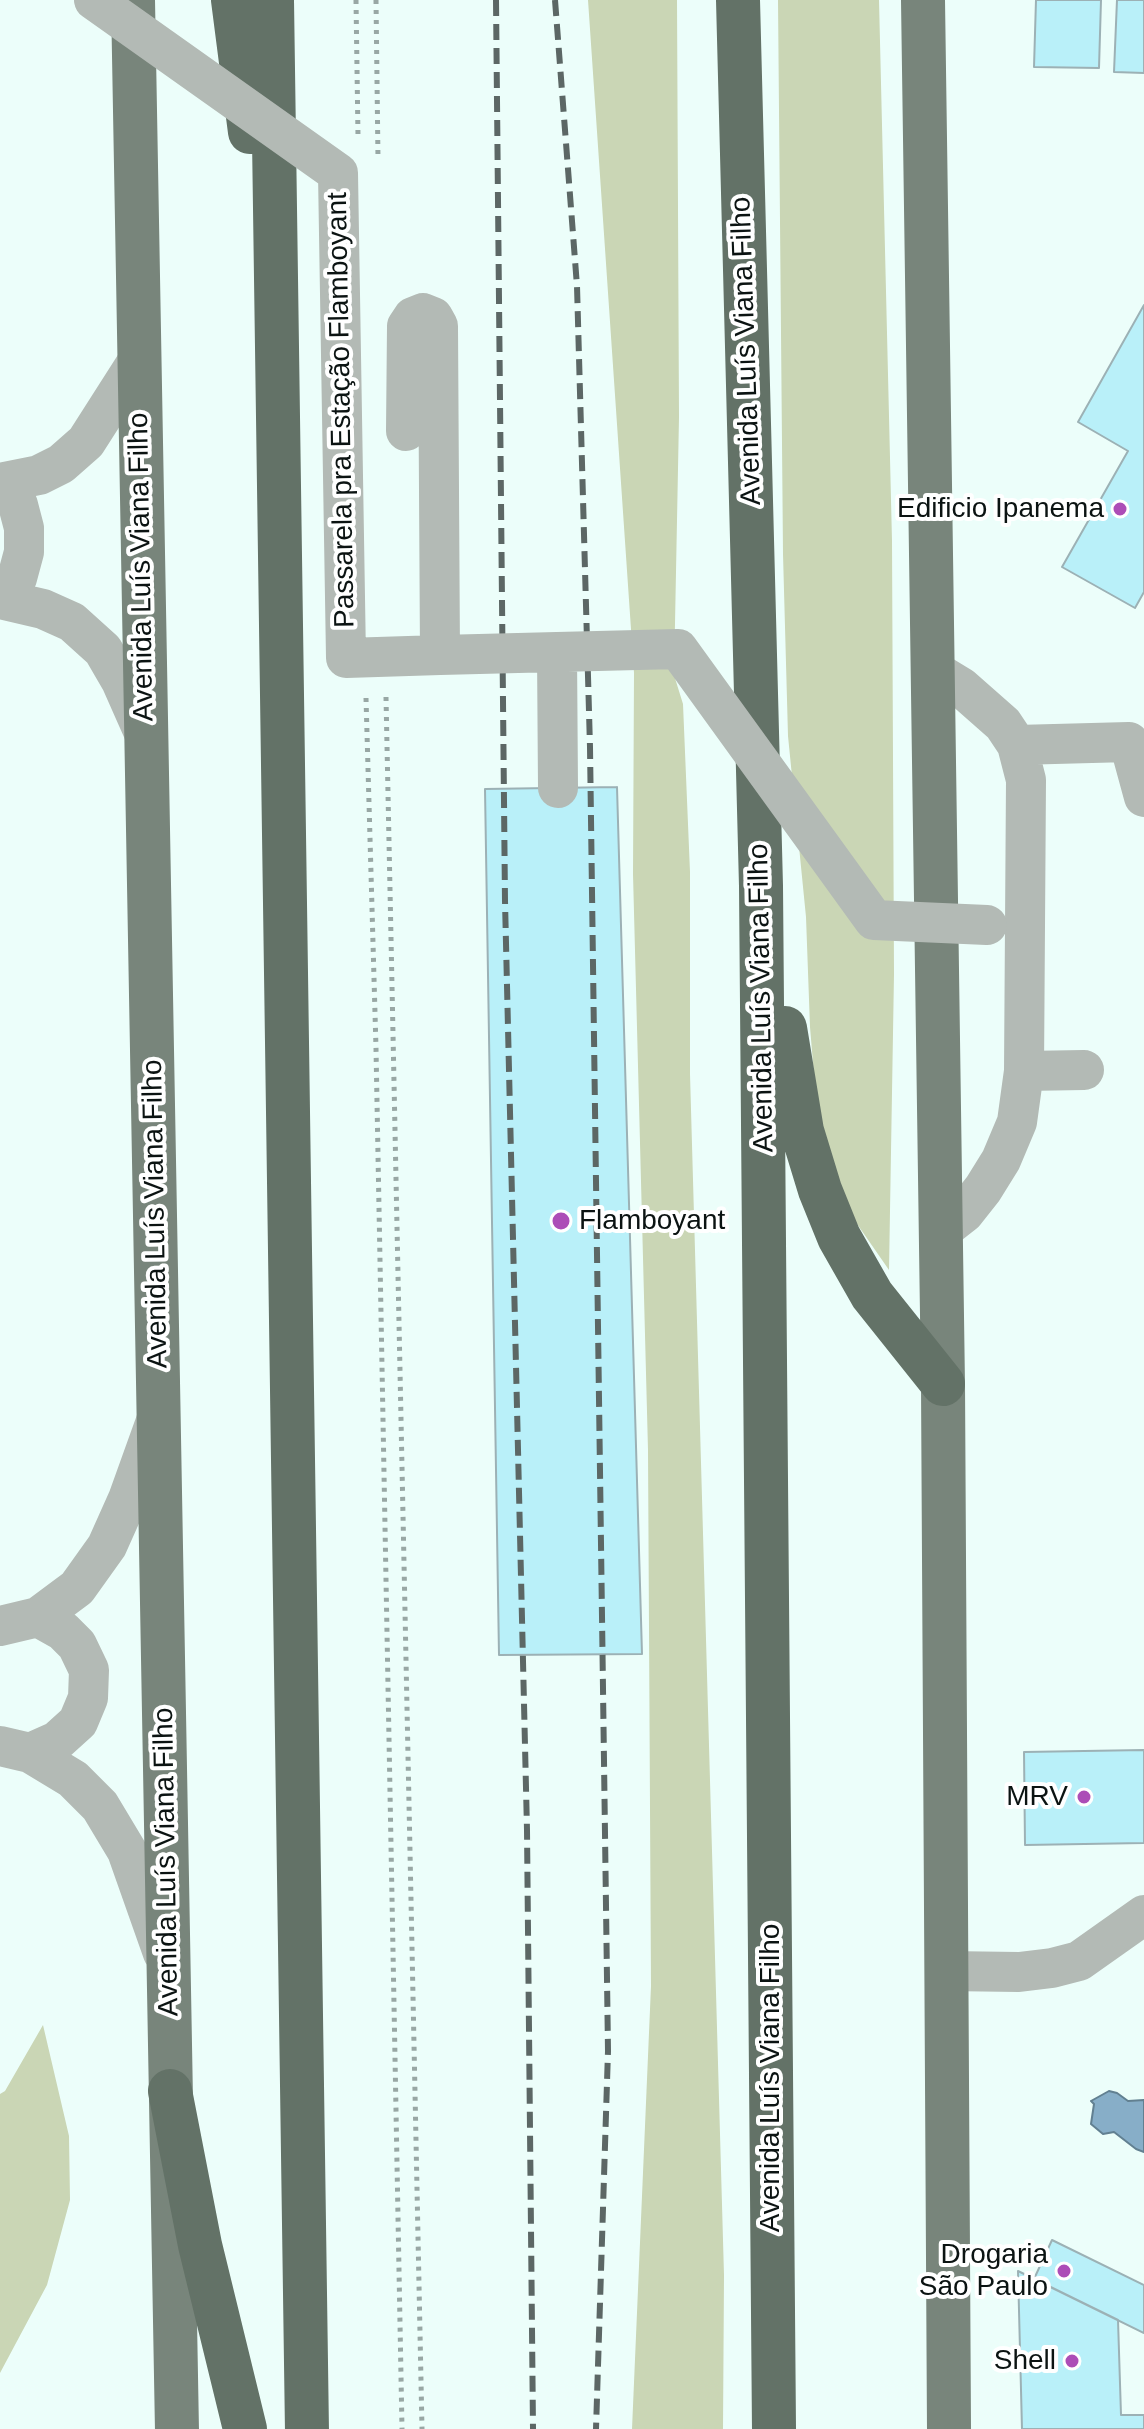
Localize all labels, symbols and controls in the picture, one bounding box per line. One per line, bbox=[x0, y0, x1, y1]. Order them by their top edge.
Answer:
street label: Passarela pra Estação Flamboyant bbox=[321, 192, 363, 628]
street label: Avenida Luís Viana Filho bbox=[725, 196, 769, 506]
street label: Avenida Luís Viana Filho bbox=[123, 412, 161, 722]
place label: Edificio Ipanema bbox=[897, 492, 1104, 526]
marker: Edificio Ipanema bbox=[1111, 500, 1129, 518]
street label: Avenida Luís Viana Filho bbox=[743, 843, 781, 1153]
street label: Avenida Luís Viana Filho bbox=[137, 1059, 175, 1369]
place label: Flamboyant bbox=[579, 1204, 725, 1238]
marker: Flamboyant bbox=[550, 1210, 572, 1232]
street label: Avenida Luís Viana Filho bbox=[148, 1707, 186, 2017]
place label: MRV bbox=[1006, 1780, 1068, 1814]
marker: MRV bbox=[1075, 1788, 1093, 1806]
street label: Avenida Luís Viana Filho bbox=[754, 1924, 788, 2232]
place label: Drogaria São Paulo bbox=[919, 2238, 1048, 2304]
marker: Drogaria São Paulo bbox=[1055, 2262, 1073, 2280]
place label: Shell bbox=[994, 2344, 1056, 2378]
marker: Shell bbox=[1063, 2352, 1081, 2370]

